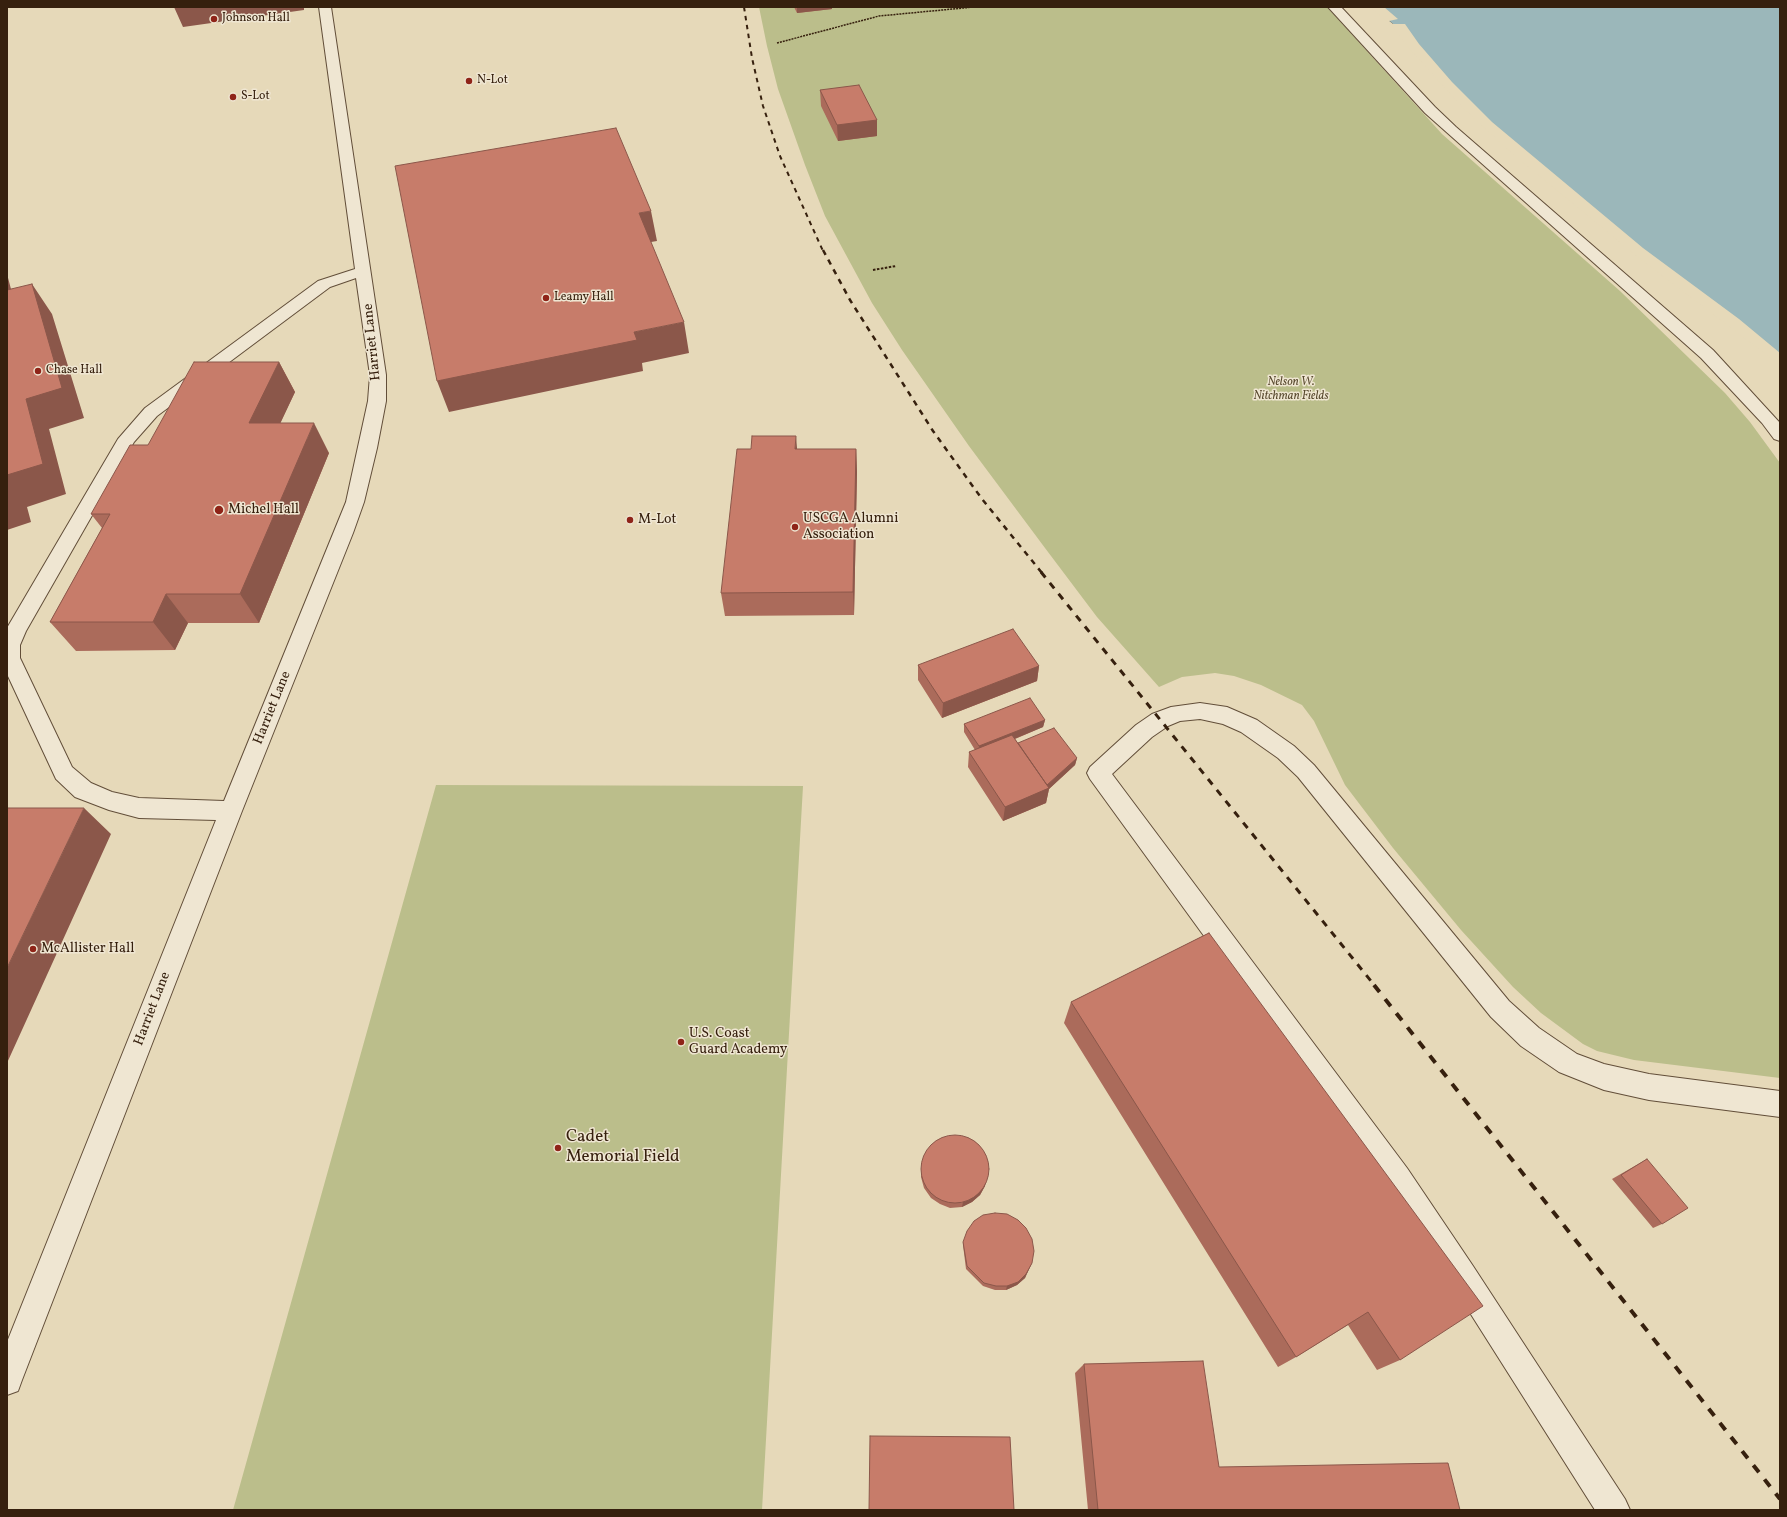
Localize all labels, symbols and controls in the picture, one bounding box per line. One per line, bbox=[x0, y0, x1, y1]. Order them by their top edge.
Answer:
place label: Johnson Hall bbox=[222, 12, 290, 26]
marker: Johnson Hall bbox=[209, 14, 219, 24]
place label: N-Lot bbox=[477, 74, 508, 88]
marker: N-Lot bbox=[464, 76, 474, 86]
place label: S-Lot bbox=[241, 90, 270, 104]
marker: S-Lot bbox=[228, 92, 238, 102]
place label: Leamy Hall bbox=[554, 291, 614, 305]
marker: Leamy Hall bbox=[541, 293, 551, 303]
street label: Harriet Lane bbox=[361, 303, 385, 381]
place label: Chase Hall bbox=[46, 364, 102, 378]
marker: Chase Hall bbox=[33, 366, 43, 376]
park label: Nelson W. Nitchman Fields bbox=[1253, 376, 1329, 404]
place label: Michel Hall bbox=[228, 502, 299, 518]
marker: Michel Hall bbox=[213, 504, 225, 516]
place label: USCGA Alumni Association bbox=[803, 511, 898, 544]
place label: M-Lot bbox=[638, 512, 676, 528]
marker: M-Lot bbox=[625, 515, 635, 525]
marker: USCGA Alumni Association bbox=[790, 522, 800, 532]
street label: Harriet Lane bbox=[251, 669, 295, 747]
place label: McAllister Hall bbox=[41, 941, 134, 957]
marker: McAllister Hall bbox=[28, 944, 38, 954]
street label: Harriet Lane bbox=[131, 970, 175, 1048]
place label: U.S. Coast Guard Academy bbox=[689, 1026, 787, 1058]
marker: U.S. Coast Guard Academy bbox=[676, 1037, 686, 1047]
place label: Cadet Memorial Field bbox=[566, 1128, 680, 1168]
marker: Cadet Memorial Field bbox=[553, 1143, 563, 1153]

